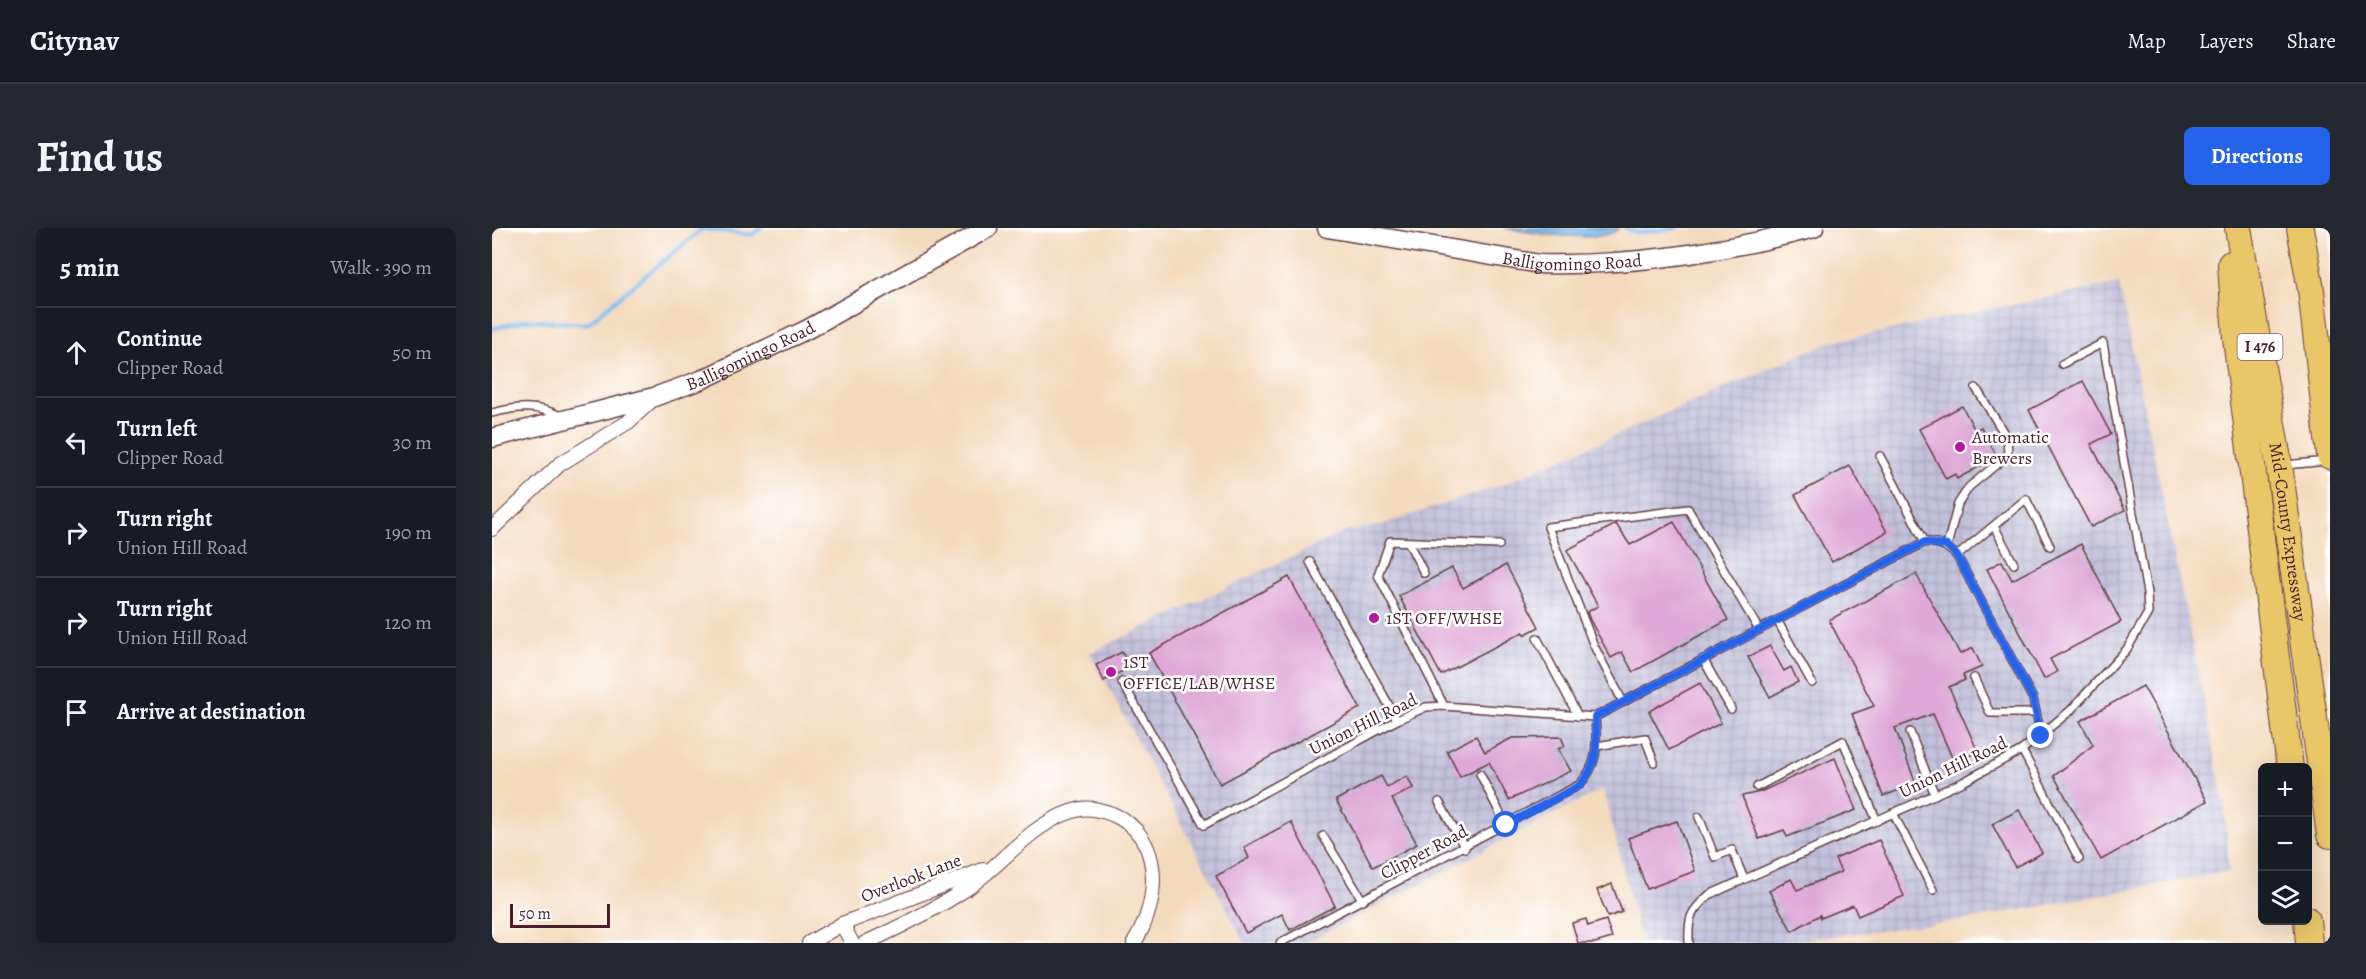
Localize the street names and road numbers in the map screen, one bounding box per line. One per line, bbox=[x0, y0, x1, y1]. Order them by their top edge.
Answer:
street label: Balligomingo Road bbox=[1500, 246, 1643, 277]
street label: Balligomingo Road bbox=[683, 315, 820, 396]
road number: I 476 bbox=[2238, 334, 2282, 360]
street label: Mid-County Expressway bbox=[2263, 441, 2313, 624]
street label: Union Hill Road bbox=[1305, 687, 1421, 761]
street label: Union Hill Road bbox=[1895, 730, 2011, 804]
street label: Clipper Road bbox=[1376, 819, 1472, 885]
street label: Overlook Lane bbox=[857, 848, 965, 908]

